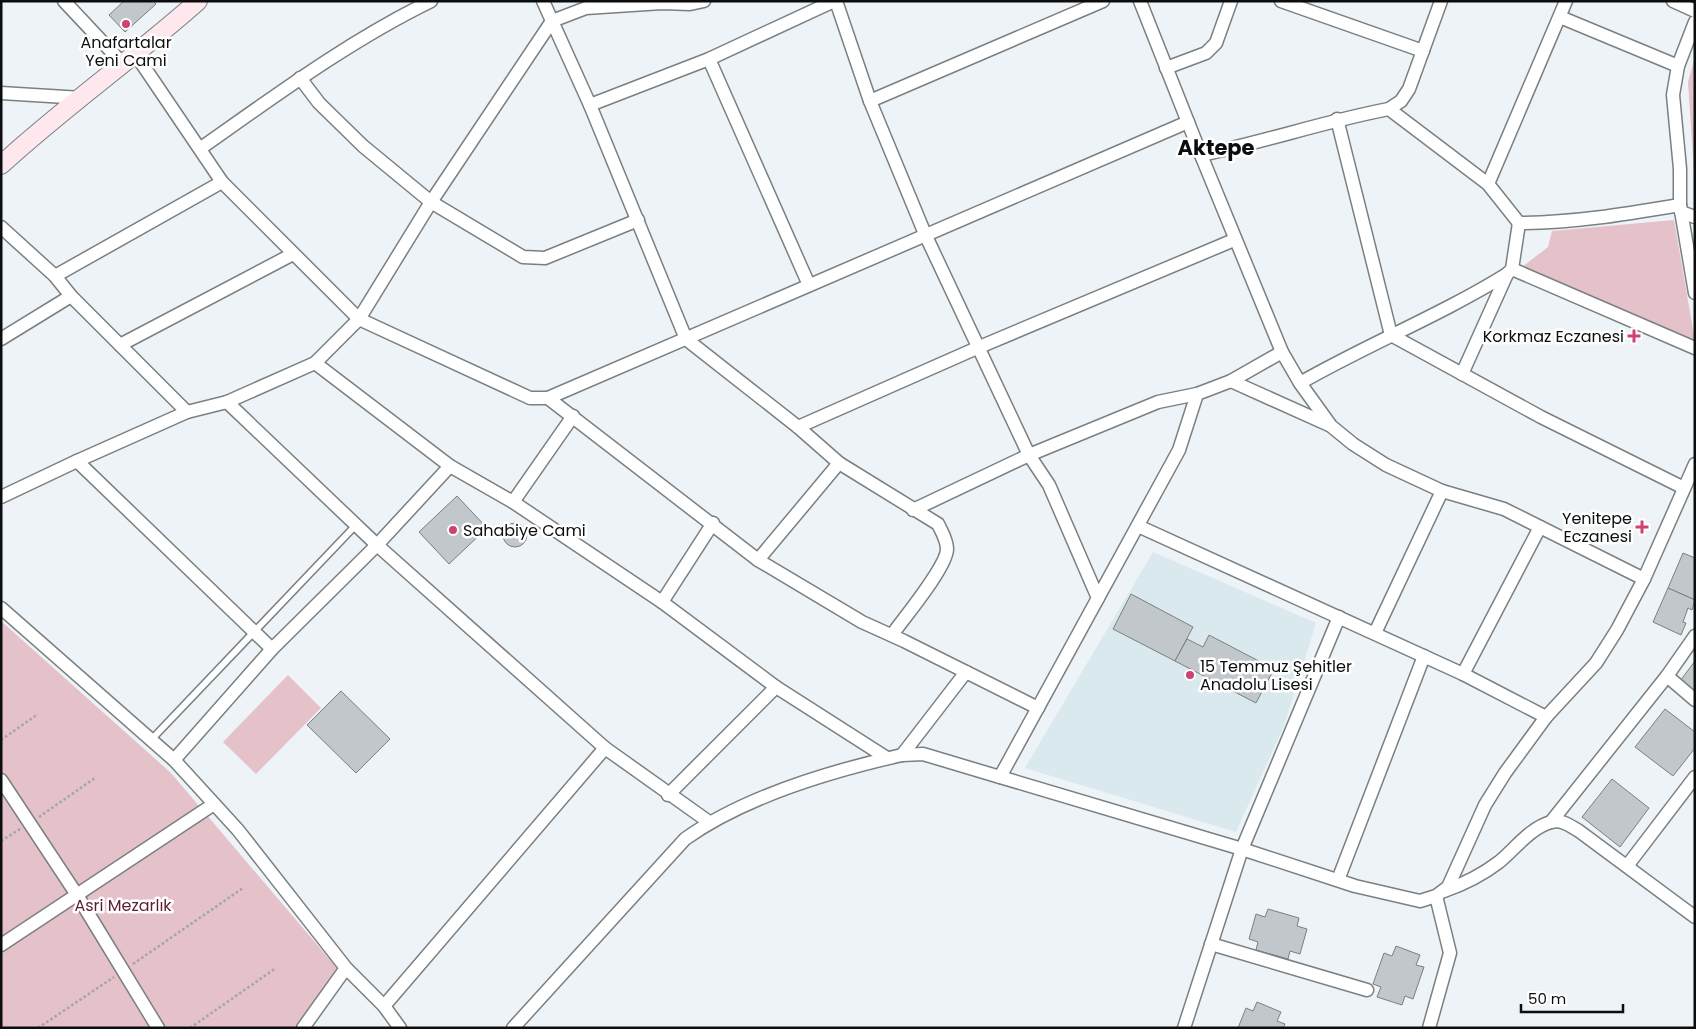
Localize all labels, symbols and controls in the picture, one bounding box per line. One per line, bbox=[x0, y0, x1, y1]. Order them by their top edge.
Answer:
marker: Anafartalar Yeni Cami bbox=[120, 18, 132, 30]
place label: Anafartalar Yeni Cami bbox=[80, 31, 172, 72]
district label: Aktepe bbox=[1177, 133, 1255, 162]
place label: Korkmaz Eczanesi bbox=[1483, 325, 1624, 348]
marker: Korkmaz Eczanesi bbox=[1628, 330, 1640, 342]
place label: Yenitepe Eczanesi bbox=[1562, 507, 1632, 548]
place label: Sahabiye Cami bbox=[463, 519, 586, 542]
marker: Yenitepe Eczanesi bbox=[1636, 521, 1648, 533]
marker: Sahabiye Cami bbox=[447, 524, 459, 536]
place label: 15 Temmuz Şehitler Anadolu Lisesi bbox=[1200, 655, 1352, 696]
marker: 15 Temmuz Şehitler Anadolu Lisesi bbox=[1184, 669, 1196, 681]
park label: Asri Mezarlık bbox=[74, 894, 172, 917]
scale bar bbox=[1521, 982, 1624, 1014]
text: 50 m bbox=[1528, 988, 1566, 1009]

